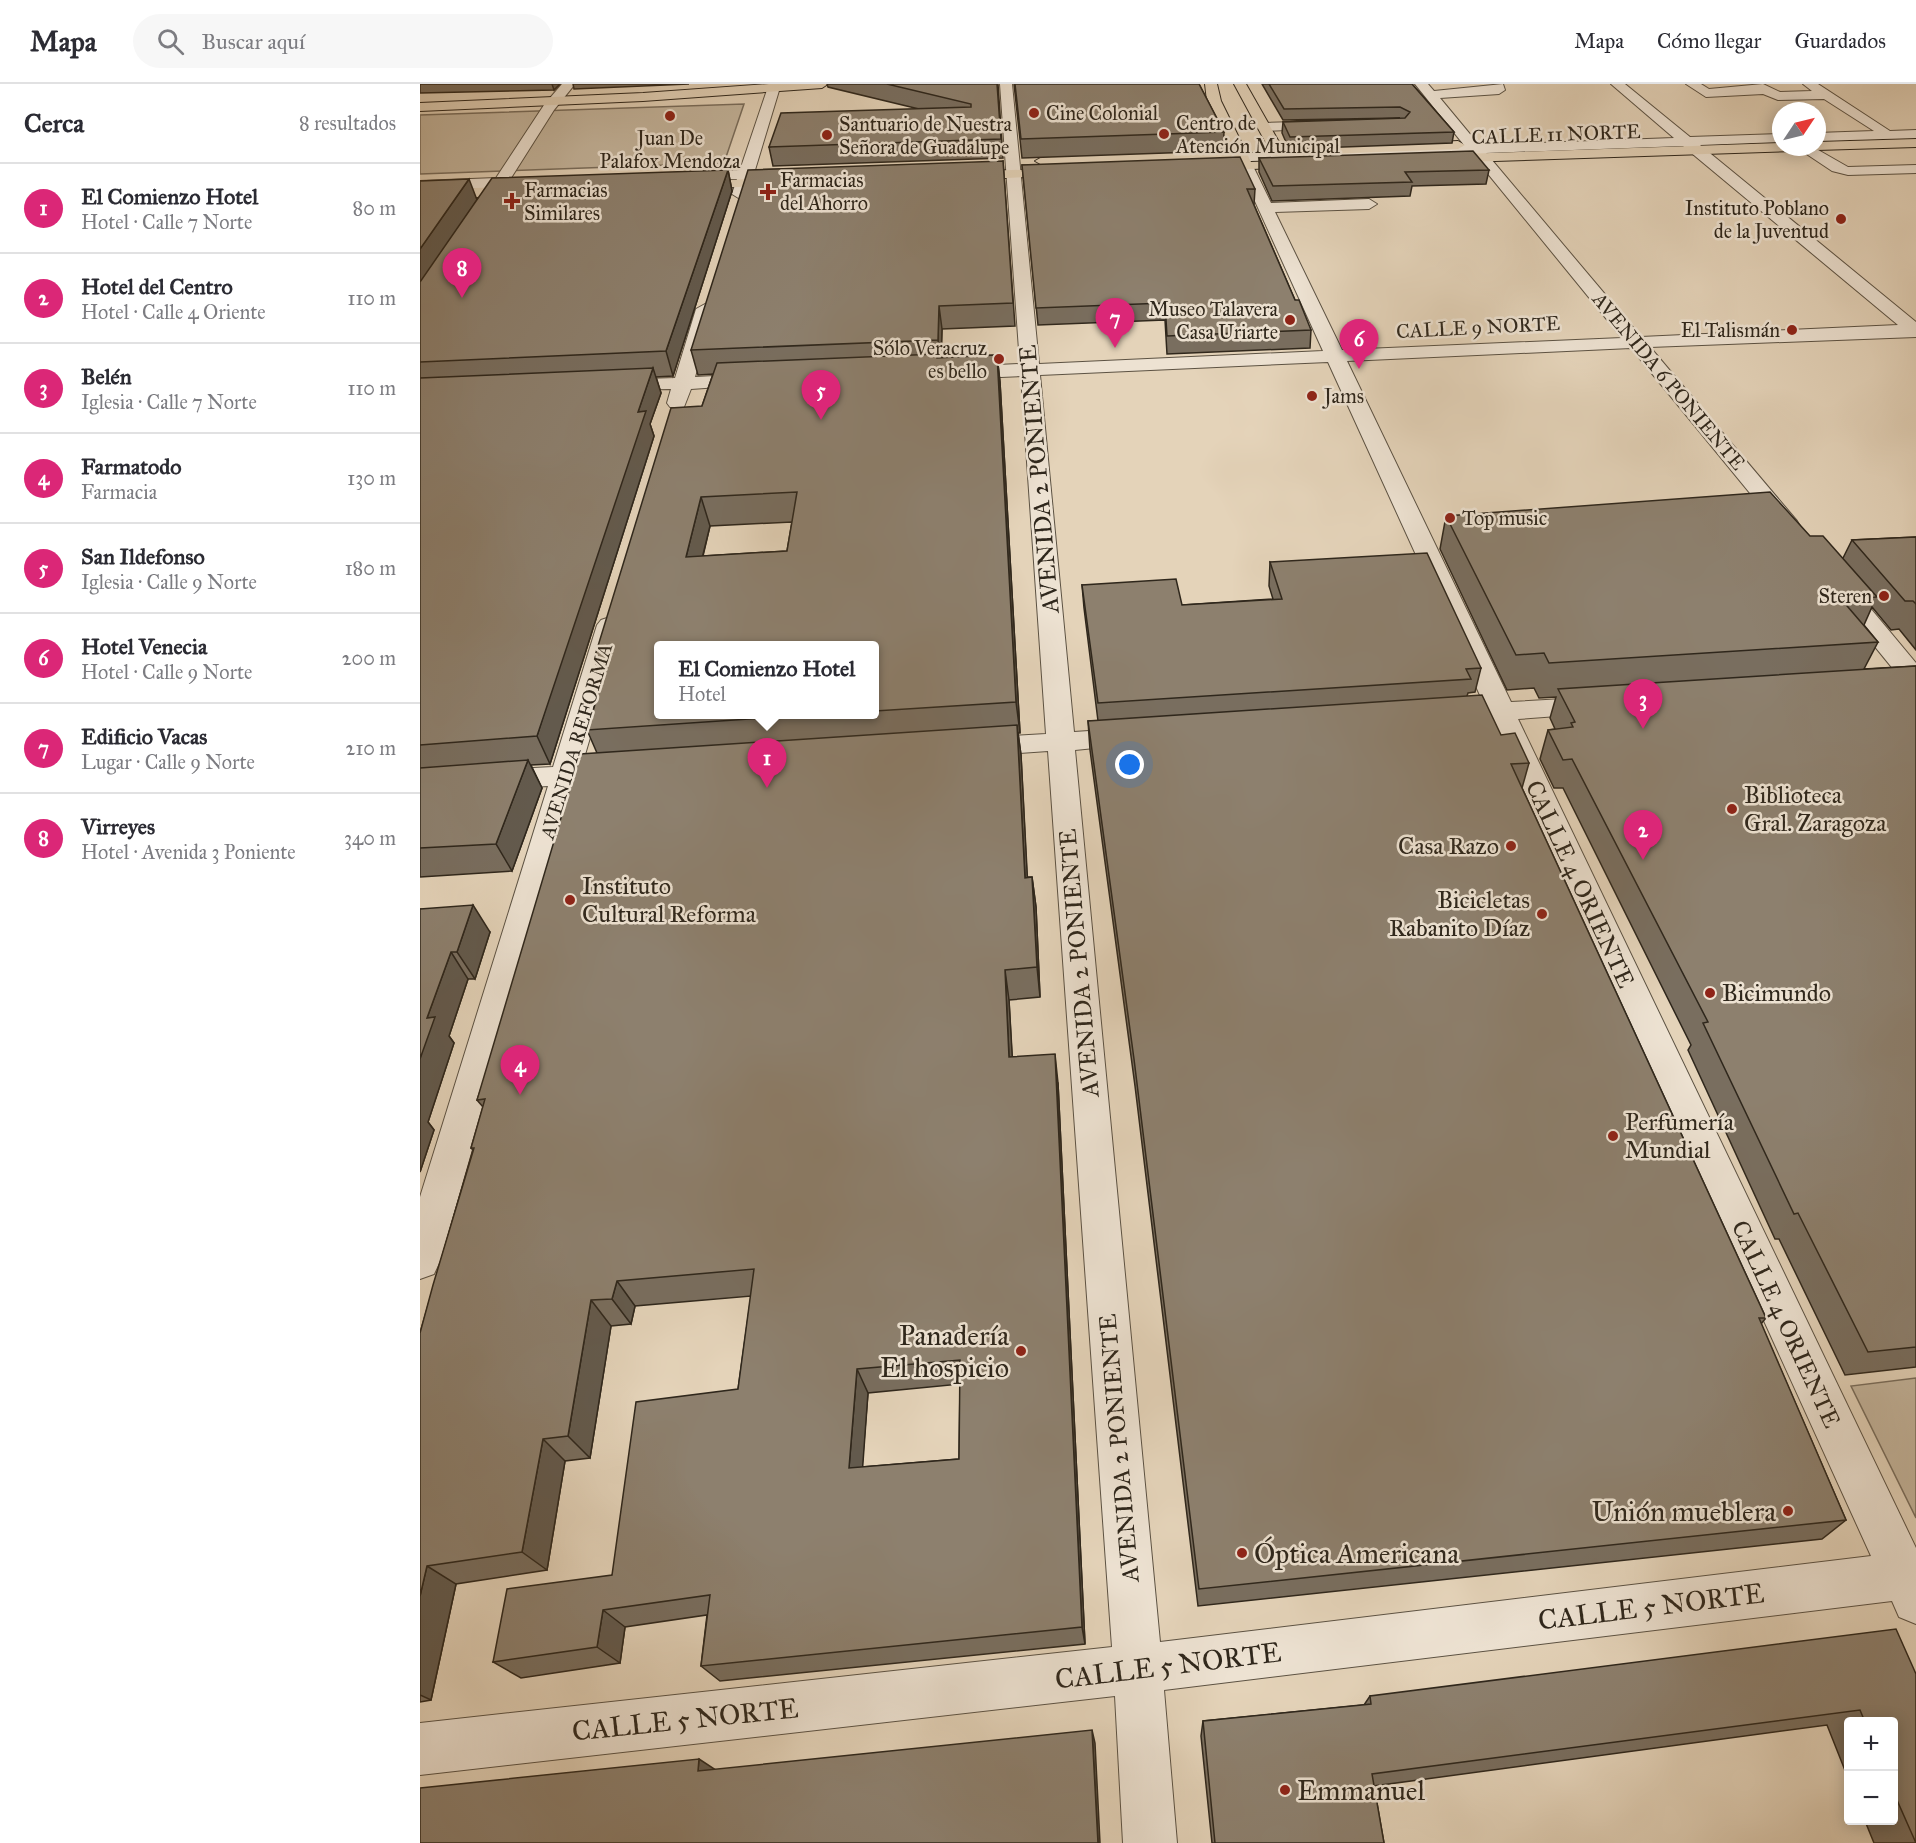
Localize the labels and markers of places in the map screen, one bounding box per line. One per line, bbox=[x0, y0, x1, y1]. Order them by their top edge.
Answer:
place label: Cine Colonial bbox=[1046, 101, 1159, 125]
marker: Cine Colonial bbox=[1027, 106, 1041, 120]
marker: Juan De Palafox Mendoza bbox=[663, 109, 677, 123]
place label: Centro de Atención Municipal bbox=[1175, 111, 1340, 158]
place label: Santuario de Nuestra Señora de Guadalupe bbox=[839, 112, 1012, 159]
place label: Juan De Palafox Mendoza bbox=[600, 126, 741, 173]
marker: Centro de Atención Municipal bbox=[1157, 127, 1171, 141]
marker: Santuario de Nuestra Señora de Guadalupe bbox=[820, 128, 834, 142]
place label: Farmacias del Ahorro bbox=[780, 168, 868, 215]
place label: Farmacias Similares bbox=[524, 178, 607, 225]
marker: Farmacias del Ahorro bbox=[761, 185, 775, 199]
marker: Farmacias Similares bbox=[505, 194, 519, 208]
place label: Instituto Poblano de la Juventud bbox=[1685, 196, 1829, 244]
marker: Instituto Poblano de la Juventud bbox=[1834, 212, 1848, 226]
pin: 8 bbox=[442, 248, 482, 298]
place label: Museo Talavera Casa Uriarte bbox=[1149, 297, 1279, 344]
pin: 7 bbox=[1096, 298, 1134, 348]
marker: Museo Talavera Casa Uriarte bbox=[1283, 313, 1297, 327]
place label: El Talismán bbox=[1681, 318, 1780, 342]
pin: 6 bbox=[1340, 320, 1378, 369]
marker: El Talismán bbox=[1785, 323, 1799, 337]
place label: Sólo Veracruz es bello bbox=[873, 336, 987, 383]
marker: Sólo Veracruz es bello bbox=[992, 352, 1006, 366]
pin: 5 bbox=[802, 370, 840, 420]
place label: Jams bbox=[1322, 384, 1364, 409]
marker: Jams bbox=[1305, 389, 1319, 403]
place label: Top music bbox=[1462, 506, 1547, 530]
marker: Top music bbox=[1443, 511, 1457, 525]
place label: Steren bbox=[1819, 584, 1872, 608]
marker: Steren bbox=[1877, 589, 1891, 603]
pin: 3 bbox=[1624, 680, 1662, 729]
pin: 1 bbox=[748, 738, 786, 788]
place label: Biblioteca Gral. Zaragoza bbox=[1744, 780, 1887, 838]
marker: Biblioteca Gral. Zaragoza bbox=[1725, 802, 1739, 816]
pin: 2 bbox=[1624, 810, 1662, 860]
place label: Casa Razo bbox=[1398, 831, 1499, 861]
marker: Casa Razo bbox=[1504, 839, 1518, 853]
place label: Instituto Cultural Reforma bbox=[582, 871, 757, 929]
place label: Bicicletas Rabanito Díaz bbox=[1389, 885, 1530, 943]
marker: Instituto Cultural Reforma bbox=[563, 893, 577, 907]
marker: Bicicletas Rabanito Díaz bbox=[1535, 907, 1549, 921]
place label: Bicimundo bbox=[1722, 978, 1831, 1008]
marker: Bicimundo bbox=[1703, 986, 1717, 1000]
pin: 4 bbox=[500, 1046, 540, 1095]
place label: Perfumería Mundial bbox=[1625, 1107, 1735, 1165]
marker: Perfumería Mundial bbox=[1606, 1129, 1620, 1143]
place label: Panadería El hospicio bbox=[880, 1318, 1009, 1385]
marker: Panadería El hospicio bbox=[1014, 1344, 1028, 1358]
place label: Unión mueblera bbox=[1591, 1494, 1776, 1529]
marker: Unión mueblera bbox=[1781, 1504, 1795, 1518]
place label: Óptica Americana bbox=[1254, 1536, 1459, 1571]
marker: Óptica Americana bbox=[1235, 1546, 1249, 1560]
place label: Emmanuel bbox=[1297, 1773, 1426, 1808]
marker: Emmanuel bbox=[1278, 1783, 1292, 1797]

